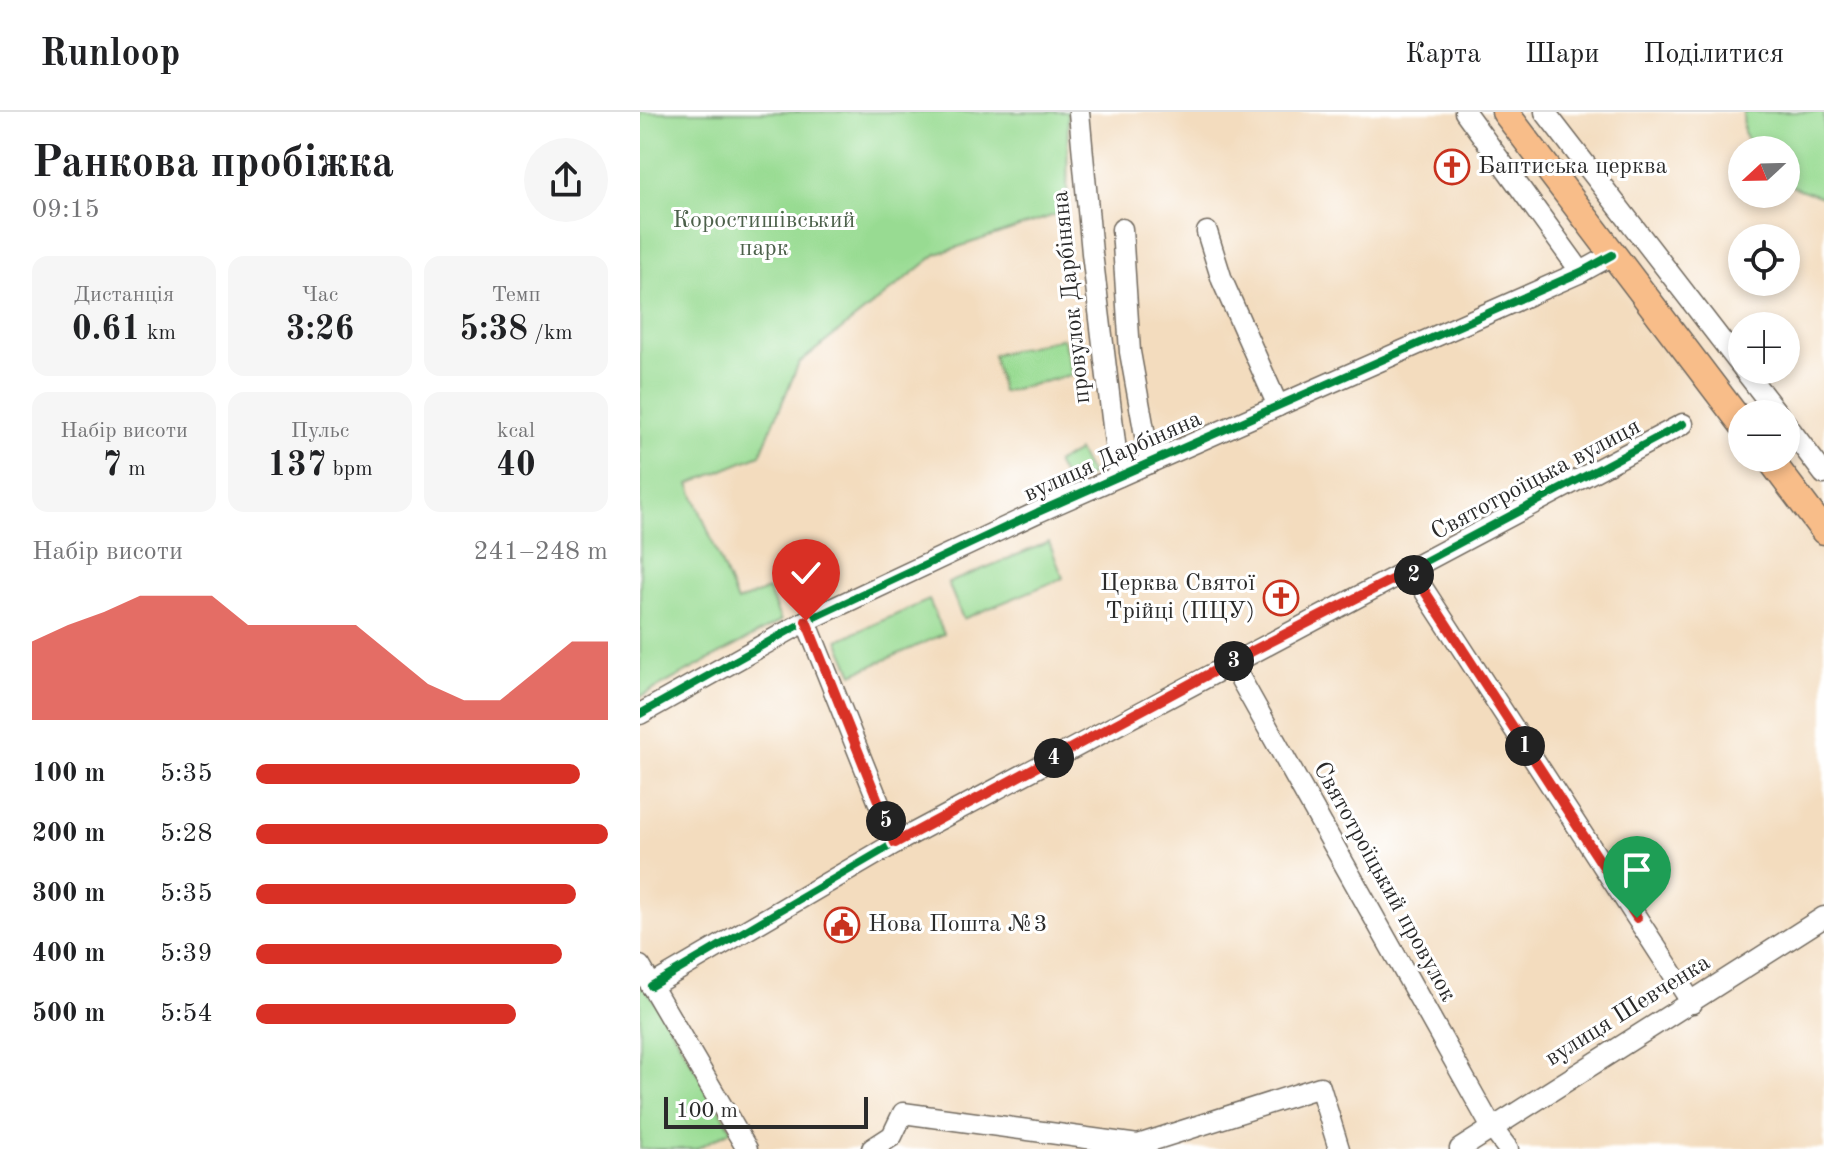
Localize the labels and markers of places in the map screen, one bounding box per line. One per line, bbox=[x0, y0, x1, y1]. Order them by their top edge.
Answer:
church icon: Баптиська церква bbox=[1433, 148, 1471, 186]
place label: Баптиська церква bbox=[1478, 155, 1667, 179]
pin bbox=[772, 539, 840, 621]
pin: 2 bbox=[1394, 555, 1434, 595]
place label: Церква Святої Трійці (ПЦУ) bbox=[1100, 572, 1255, 624]
church icon: Церква Святої Трійці (ПЦУ) bbox=[1262, 579, 1300, 617]
pin: 3 bbox=[1214, 641, 1254, 681]
pin: 1 bbox=[1505, 726, 1545, 766]
pin: 4 bbox=[1034, 738, 1074, 778]
pin: 5 bbox=[866, 801, 906, 841]
pin bbox=[1603, 836, 1671, 918]
public building icon: Нова Пошта №3 bbox=[823, 906, 861, 944]
place label: Нова Пошта №3 bbox=[868, 913, 1047, 937]

